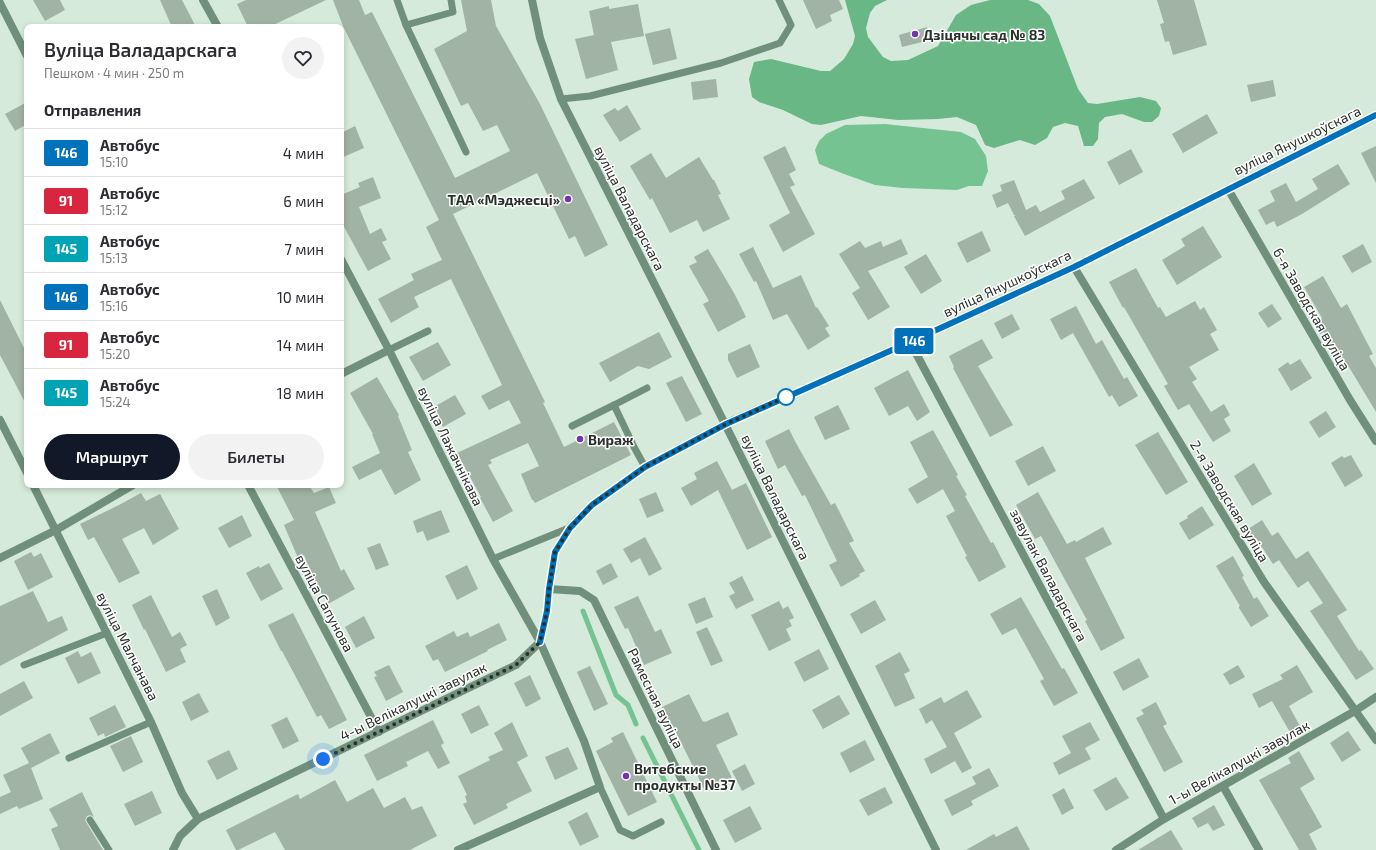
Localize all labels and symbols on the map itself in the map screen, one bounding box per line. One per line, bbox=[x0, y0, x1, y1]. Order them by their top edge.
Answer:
place label: Дзіцячы сад № 83 bbox=[923, 26, 1045, 43]
marker: Дзіцячы сад № 83 bbox=[910, 29, 920, 39]
street label: вуліца Янушкоўскага bbox=[1230, 102, 1364, 178]
street label: вуліца Валадарскага bbox=[591, 143, 669, 273]
place label: ТАА «Мэджесці» bbox=[448, 191, 560, 208]
marker: ТАА «Мэджесці» bbox=[563, 194, 573, 204]
street label: 6-я Заводская вуліца bbox=[1270, 245, 1354, 373]
street label: вуліца Янушкоўскага bbox=[940, 246, 1074, 320]
line badge: 146 bbox=[891, 328, 937, 354]
street label: вуліца Лажачнікава bbox=[415, 384, 487, 508]
unlabelled marker bbox=[777, 388, 795, 406]
place label: Вираж bbox=[588, 431, 634, 448]
street label: вуліца Валадарскага bbox=[738, 431, 814, 563]
marker: Вираж bbox=[575, 434, 585, 444]
street label: 2-я Заводская вуліца bbox=[1187, 437, 1273, 565]
street label: завулак Валадарскага bbox=[1007, 506, 1091, 644]
street label: вуліца Сапунова bbox=[292, 551, 358, 655]
street label: вуліца Малчанава bbox=[93, 589, 163, 703]
street label: Рамесная вуліца bbox=[624, 645, 688, 751]
street label: 4-ы Велікалуцкі завулак bbox=[337, 658, 490, 744]
street label: 1-ы Велікалуцкі завулак bbox=[1166, 716, 1313, 808]
your location bbox=[313, 749, 333, 769]
place label: Витебские продукты №37 bbox=[634, 760, 736, 793]
marker: Витебские продукты №37 bbox=[621, 771, 631, 781]

